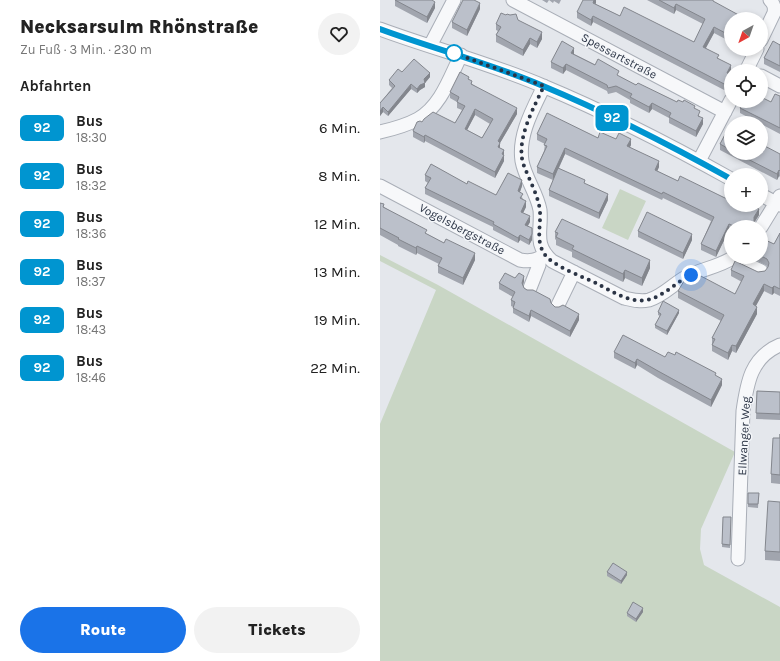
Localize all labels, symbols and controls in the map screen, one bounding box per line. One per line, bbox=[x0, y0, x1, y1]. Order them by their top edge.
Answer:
north arrow bbox=[724, 12, 768, 56]
map controls bbox=[724, 12, 768, 264]
button: heart bbox=[318, 13, 360, 55]
text: Necksarsulm Rhönstraße bbox=[20, 16, 259, 38]
street label: Spessartstraße bbox=[579, 30, 659, 82]
text: Zu Fuß · 3 Min. · 230 m bbox=[20, 42, 152, 57]
unlabelled marker bbox=[445, 44, 463, 62]
button: locate bbox=[724, 64, 768, 108]
text: Abfahrten bbox=[20, 77, 91, 95]
line badge: 92 bbox=[594, 105, 630, 131]
text: 92 bbox=[603, 109, 621, 126]
text: Bus bbox=[76, 112, 103, 130]
button: layers bbox=[724, 116, 768, 160]
text: 92 bbox=[33, 119, 51, 136]
text: 6 Min. bbox=[319, 119, 360, 137]
text: 18:30 bbox=[76, 130, 107, 145]
text: Bus bbox=[76, 160, 103, 178]
text: 92 bbox=[33, 167, 51, 184]
text: 8 Min. bbox=[318, 167, 360, 185]
button: + bbox=[724, 168, 768, 212]
text: 18:32 bbox=[76, 178, 107, 193]
street label: Vogelsbergstraße bbox=[417, 201, 507, 257]
text: Bus bbox=[76, 208, 103, 226]
text: 92 bbox=[33, 215, 51, 232]
text: 12 Min. bbox=[314, 215, 360, 233]
button: − bbox=[724, 220, 768, 264]
text: 18:36 bbox=[76, 226, 106, 241]
text: Bus bbox=[76, 256, 103, 274]
text: 92 bbox=[33, 263, 51, 280]
text: 13 Min. bbox=[314, 263, 360, 281]
your location bbox=[681, 265, 701, 285]
text: 18:37 bbox=[76, 274, 105, 289]
text: Bus bbox=[76, 304, 103, 322]
text: 92 bbox=[33, 311, 51, 328]
text: 19 Min. bbox=[314, 311, 360, 329]
text: 18:43 bbox=[76, 322, 106, 337]
text: Bus bbox=[76, 352, 103, 370]
text: 92 bbox=[33, 359, 51, 376]
text: 22 Min. bbox=[310, 359, 360, 377]
text: 18:46 bbox=[76, 370, 106, 385]
street label: Ellwanger Weg bbox=[735, 396, 753, 476]
button: Route bbox=[20, 607, 186, 653]
button: Tickets bbox=[194, 607, 360, 653]

